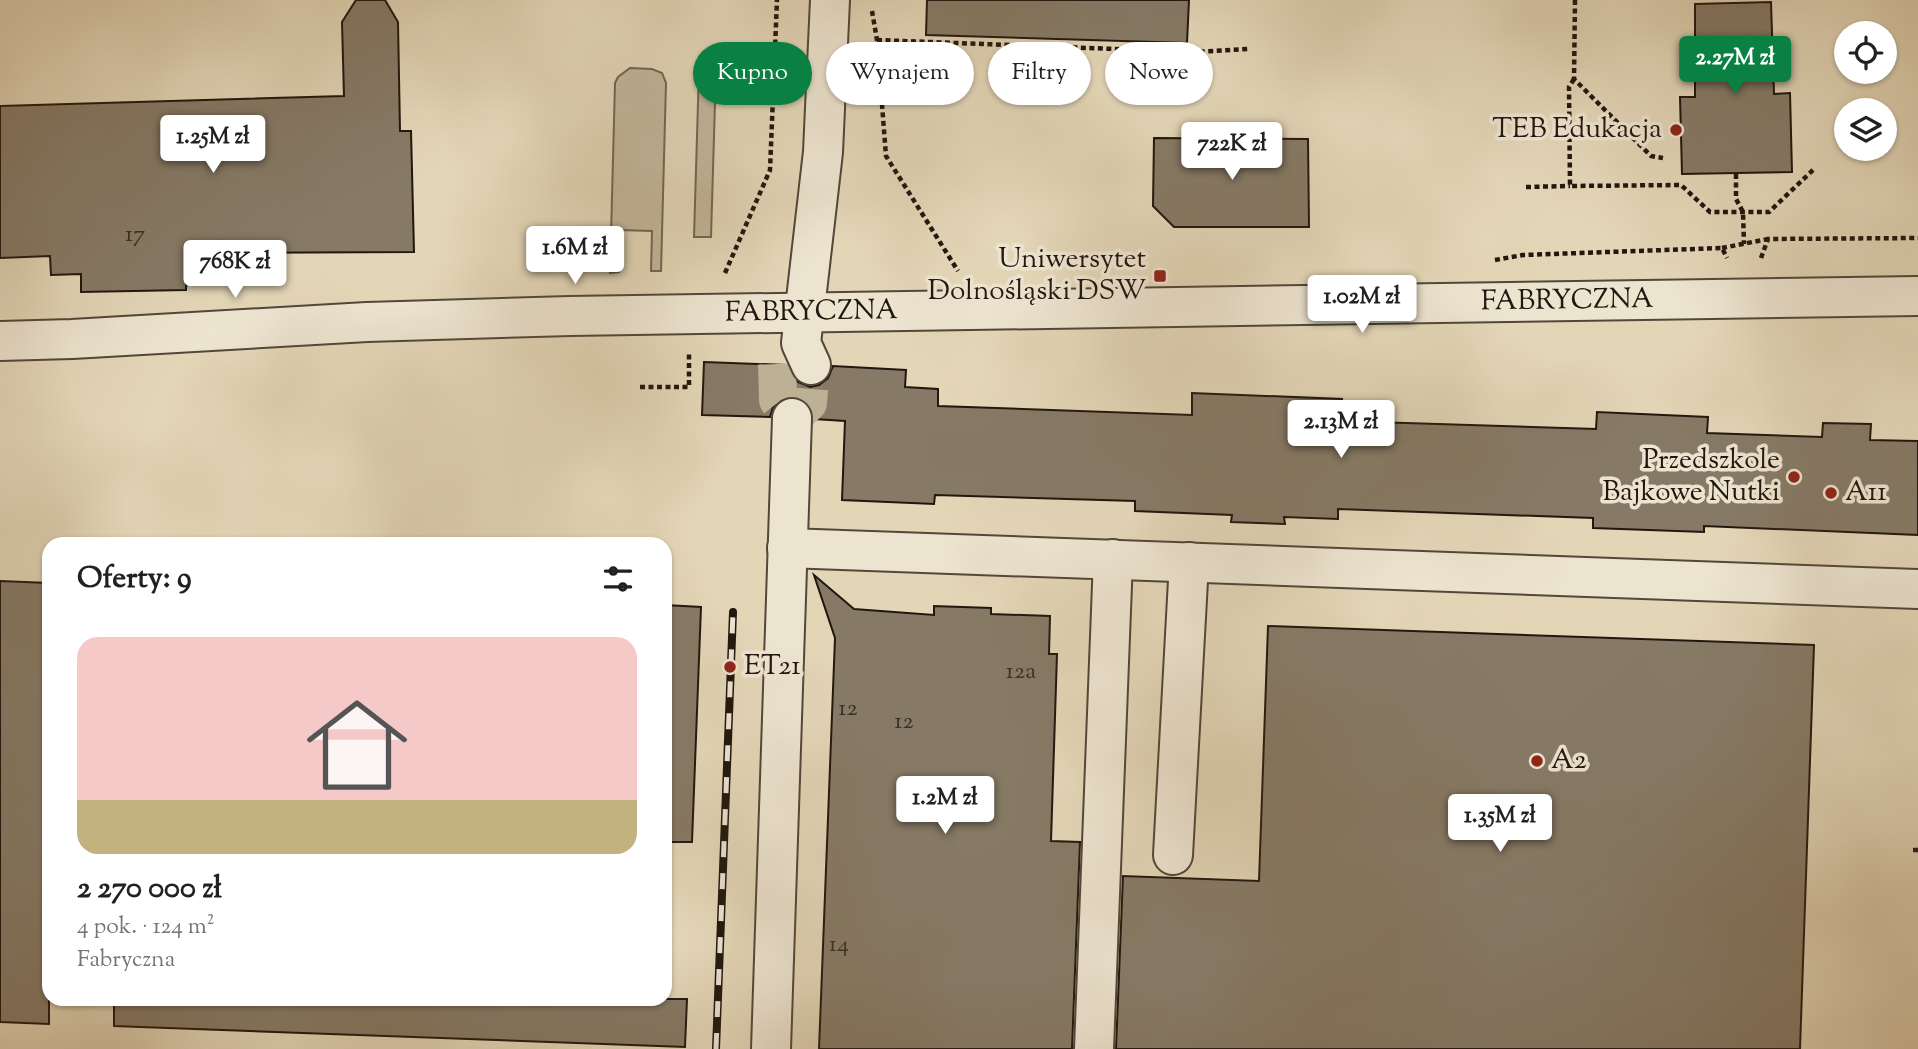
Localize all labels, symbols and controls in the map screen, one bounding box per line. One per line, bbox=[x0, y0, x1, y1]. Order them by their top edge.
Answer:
map controls bbox=[1834, 21, 1897, 161]
button: locate bbox=[1834, 21, 1897, 84]
pin: 2.27M zł bbox=[1663, 36, 1807, 96]
chip: Kupno bbox=[693, 42, 812, 105]
chip: Wynajem bbox=[826, 42, 974, 105]
chip: Filtry bbox=[988, 42, 1091, 105]
chip: Nowe bbox=[1105, 42, 1213, 105]
text: 2.27M zł bbox=[1695, 42, 1775, 75]
button: layers bbox=[1834, 98, 1897, 161]
place label: TEB Edukacja bbox=[1492, 110, 1662, 150]
pin: 1.25M zł bbox=[141, 116, 285, 175]
text: 1.25M zł bbox=[176, 121, 250, 154]
pin: 722K zł bbox=[1167, 122, 1297, 182]
marker: TEB Edukacja bbox=[1668, 122, 1684, 138]
text: 722K zł bbox=[1197, 128, 1267, 161]
house number: 17 bbox=[125, 218, 145, 252]
pin: 1.6M zł bbox=[510, 226, 640, 286]
text: 1.6M zł bbox=[542, 232, 608, 265]
pin: 768K zł bbox=[170, 240, 300, 300]
place label: Uniwersytet Dolnośląski DSW bbox=[928, 240, 1146, 312]
text: 768K zł bbox=[199, 246, 271, 279]
marker: Uniwersytet Dolnośląski DSW bbox=[1152, 268, 1168, 284]
pin: 1.02M zł bbox=[1290, 276, 1434, 335]
street label: FABRYCZNA bbox=[1481, 280, 1654, 322]
text: 1.02M zł bbox=[1324, 281, 1400, 314]
street label: FABRYCZNA bbox=[725, 291, 898, 334]
pin: 2.13M zł bbox=[1269, 400, 1413, 460]
text: 2.13M zł bbox=[1304, 406, 1378, 439]
place label: Przedszkole Bajkowe Nutki bbox=[1602, 441, 1780, 513]
marker: Przedszkole Bajkowe Nutki bbox=[1786, 469, 1802, 485]
place label: A11 bbox=[1845, 473, 1887, 513]
marker: A11 bbox=[1823, 485, 1839, 501]
text: Oferty: 9 bbox=[77, 558, 192, 601]
icon: filters bbox=[599, 560, 637, 598]
place label: ET21 bbox=[744, 647, 801, 687]
house number: 12a bbox=[1006, 655, 1036, 689]
marker: ET21 bbox=[722, 659, 738, 675]
icon: home bbox=[294, 682, 420, 808]
house number: 12 bbox=[838, 692, 858, 726]
house number: 12 bbox=[894, 705, 914, 739]
place label: A2 bbox=[1551, 741, 1587, 781]
marker: A2 bbox=[1529, 753, 1545, 769]
pin: 1.2M zł bbox=[880, 776, 1010, 836]
text: 1.2M zł bbox=[912, 782, 978, 815]
pin: 1.35M zł bbox=[1428, 794, 1572, 854]
text: 1.35M zł bbox=[1464, 800, 1536, 833]
text: 2 270 000 zł bbox=[77, 868, 222, 911]
text: 4 pok. · 124 m² bbox=[77, 911, 215, 944]
house number: 14 bbox=[829, 928, 849, 962]
text: Fabryczna bbox=[77, 944, 175, 977]

